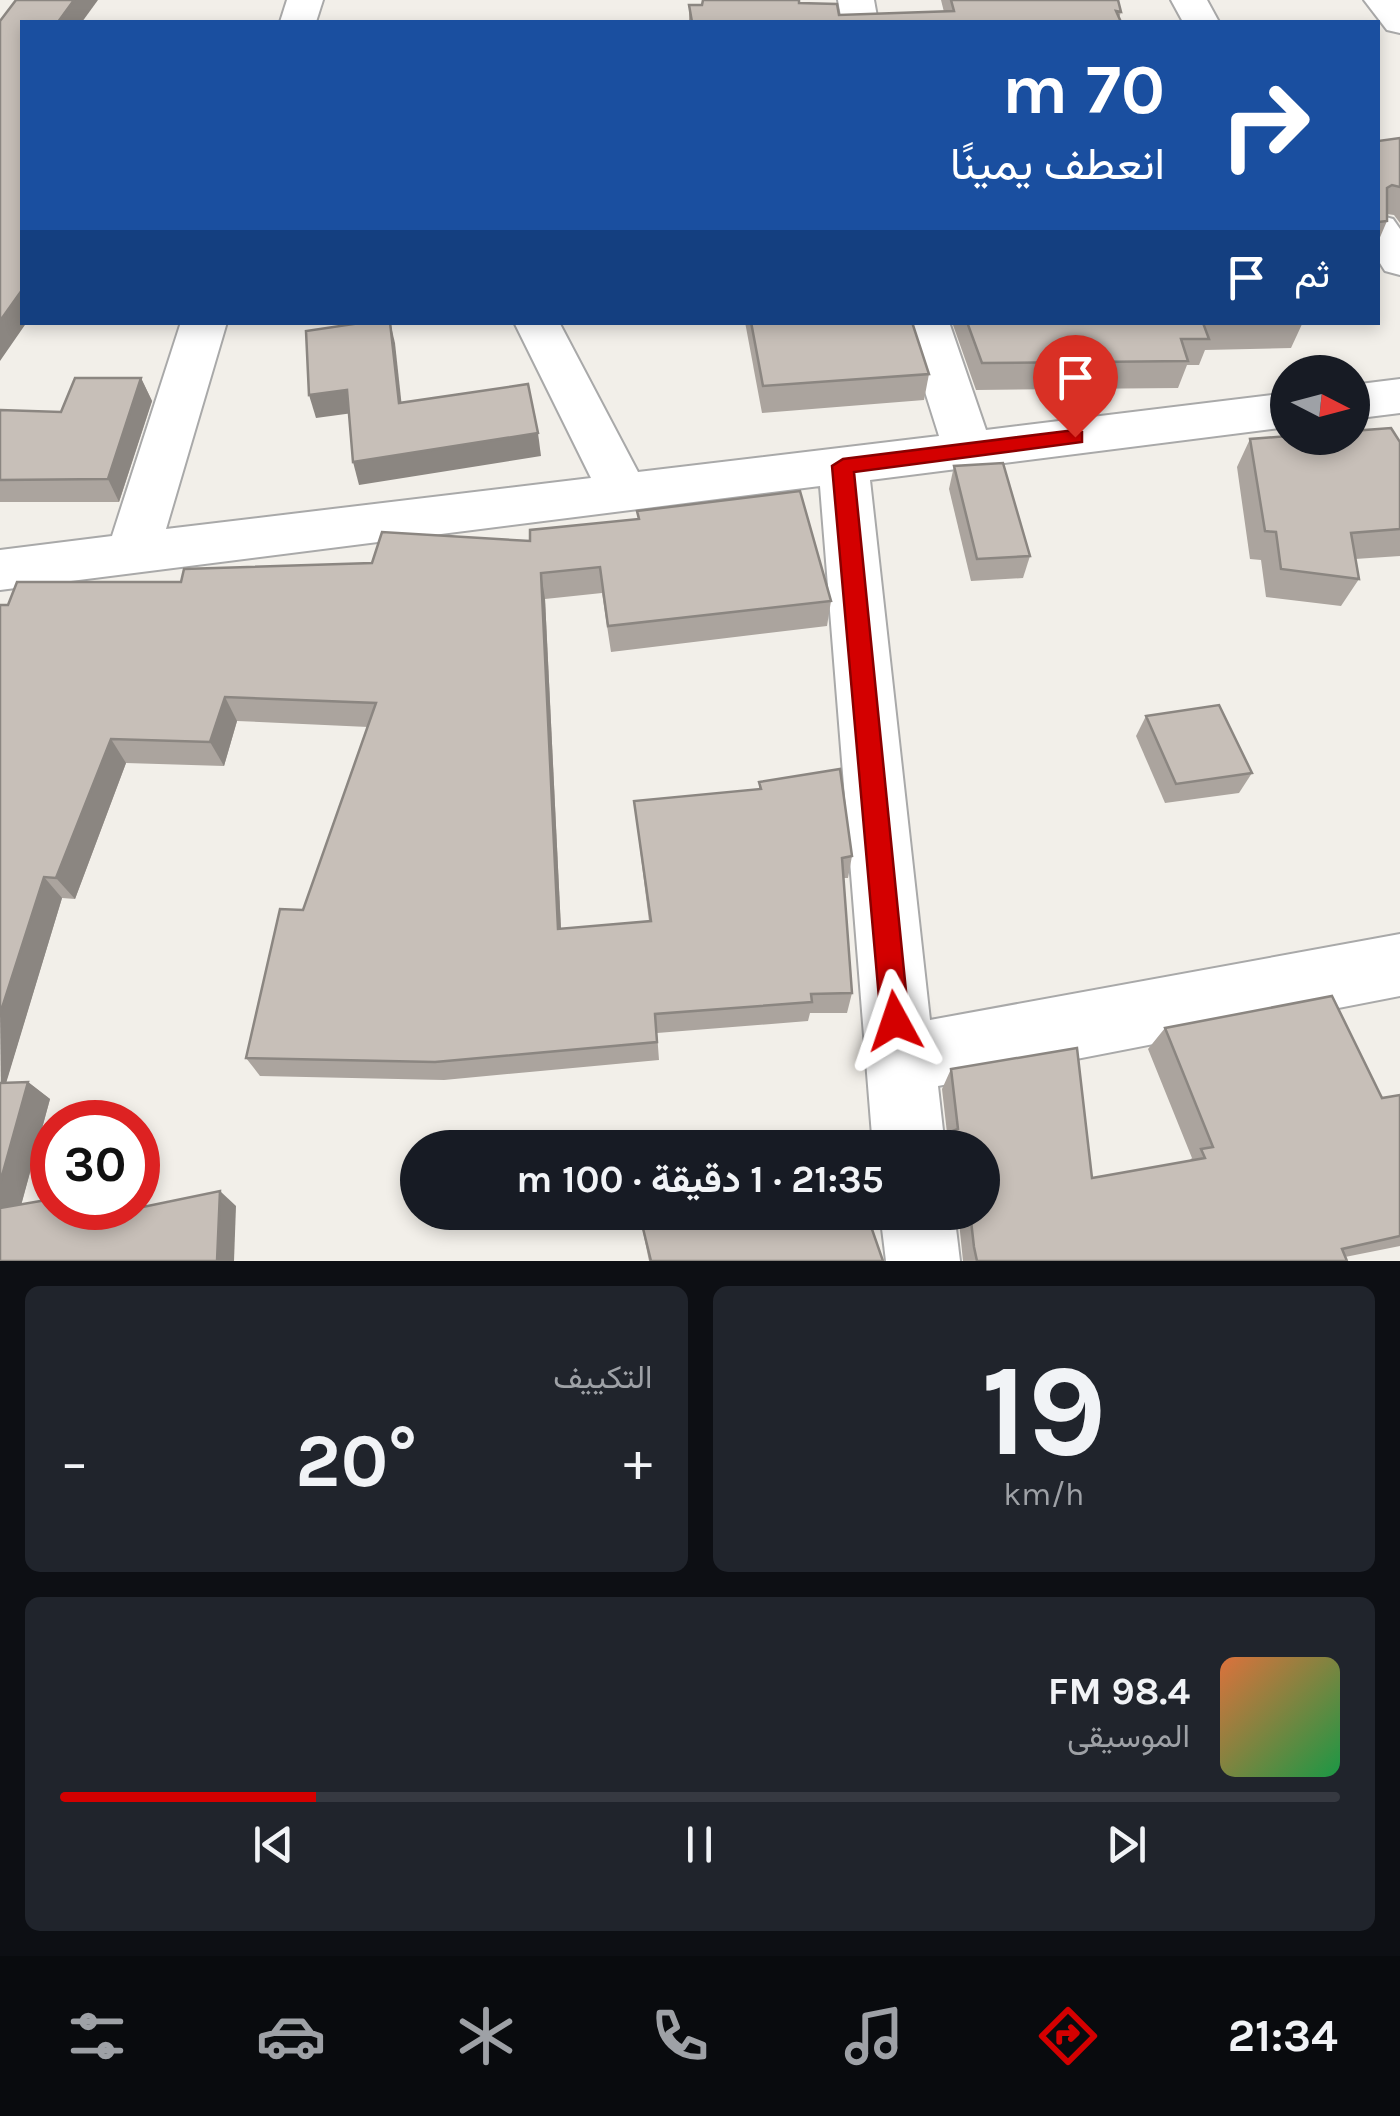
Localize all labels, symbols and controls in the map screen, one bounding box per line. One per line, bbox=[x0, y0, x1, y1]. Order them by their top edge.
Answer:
text: 70 m bbox=[1002, 49, 1165, 131]
icon: right bbox=[1200, 60, 1330, 190]
text: انعطف يمينًا bbox=[950, 138, 1165, 190]
icon: arrive bbox=[1219, 250, 1274, 305]
text: ثم bbox=[1294, 252, 1330, 297]
pin bbox=[1033, 335, 1118, 438]
icon: arrive bbox=[1048, 350, 1103, 405]
north arrow bbox=[1270, 355, 1370, 455]
map controls bbox=[1270, 355, 1370, 455]
position arrow bbox=[843, 969, 947, 1073]
speed limit sign: 30 bbox=[30, 1100, 160, 1230]
text: 21:35 · 1 دقيقة · 100 m bbox=[516, 1157, 884, 1202]
text: 19 bbox=[981, 1335, 1107, 1487]
text: التكييف bbox=[553, 1359, 653, 1396]
text: 20° bbox=[295, 1417, 417, 1505]
text: − bbox=[60, 1430, 89, 1494]
text: + bbox=[624, 1430, 652, 1494]
text: km/h bbox=[1003, 1476, 1084, 1513]
text: 98.4 FM bbox=[1048, 1669, 1190, 1714]
text: الموسيقى bbox=[1067, 1718, 1190, 1755]
icon: previous bbox=[246, 1817, 301, 1872]
icon: pause bbox=[672, 1817, 727, 1872]
icon: next bbox=[1099, 1817, 1154, 1872]
icon: filters bbox=[62, 2001, 132, 2071]
icon: car bbox=[256, 2001, 326, 2071]
icon: climate bbox=[451, 2001, 521, 2071]
icon: phone bbox=[645, 2001, 715, 2071]
icon: music bbox=[839, 2001, 909, 2071]
icon: directions bbox=[1033, 2001, 1103, 2071]
text: 21:34 bbox=[1228, 2010, 1338, 2062]

